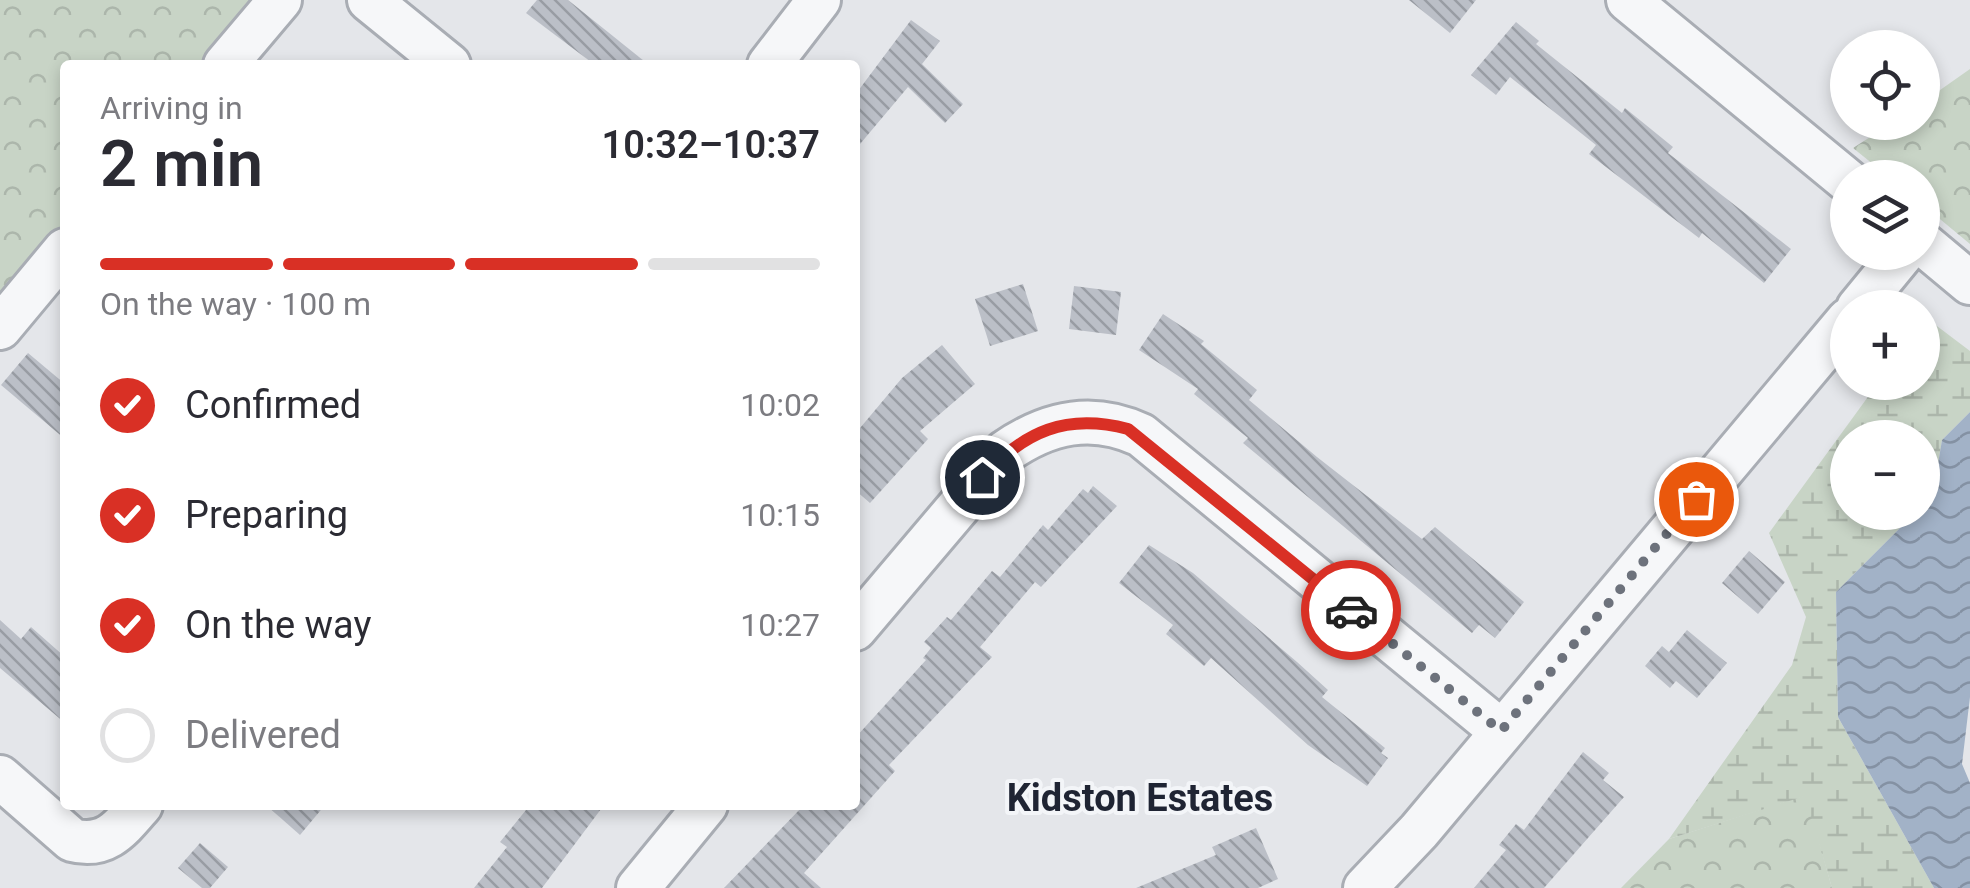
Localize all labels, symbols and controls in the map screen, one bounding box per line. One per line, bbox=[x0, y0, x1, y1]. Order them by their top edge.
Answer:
map controls bbox=[1830, 30, 1940, 530]
button: locate bbox=[1830, 30, 1940, 140]
text: Arriving in bbox=[100, 89, 243, 127]
text: 10:32–10:37 bbox=[601, 123, 820, 167]
text: 2 min bbox=[100, 126, 263, 202]
button: layers bbox=[1830, 160, 1940, 270]
text: On the way · 100 m bbox=[100, 285, 371, 323]
button: + bbox=[1830, 290, 1940, 400]
icon: check bbox=[100, 378, 155, 433]
text: Confirmed bbox=[185, 383, 361, 427]
text: 10:02 bbox=[740, 386, 820, 424]
button: − bbox=[1830, 420, 1940, 530]
pin bbox=[940, 435, 1025, 520]
icon: home bbox=[955, 450, 1010, 505]
pin bbox=[1654, 457, 1739, 542]
icon: bag bbox=[1669, 472, 1724, 527]
icon: check bbox=[100, 488, 155, 543]
text: Preparing bbox=[185, 493, 348, 537]
text: 10:15 bbox=[740, 496, 820, 534]
courier bbox=[1301, 560, 1401, 660]
icon: car bbox=[1324, 583, 1379, 638]
icon: check bbox=[100, 598, 155, 653]
text: On the way bbox=[185, 603, 371, 647]
text: 10:27 bbox=[740, 606, 820, 644]
text: Delivered bbox=[185, 713, 341, 757]
district label: Kidston Estates bbox=[1007, 776, 1273, 820]

